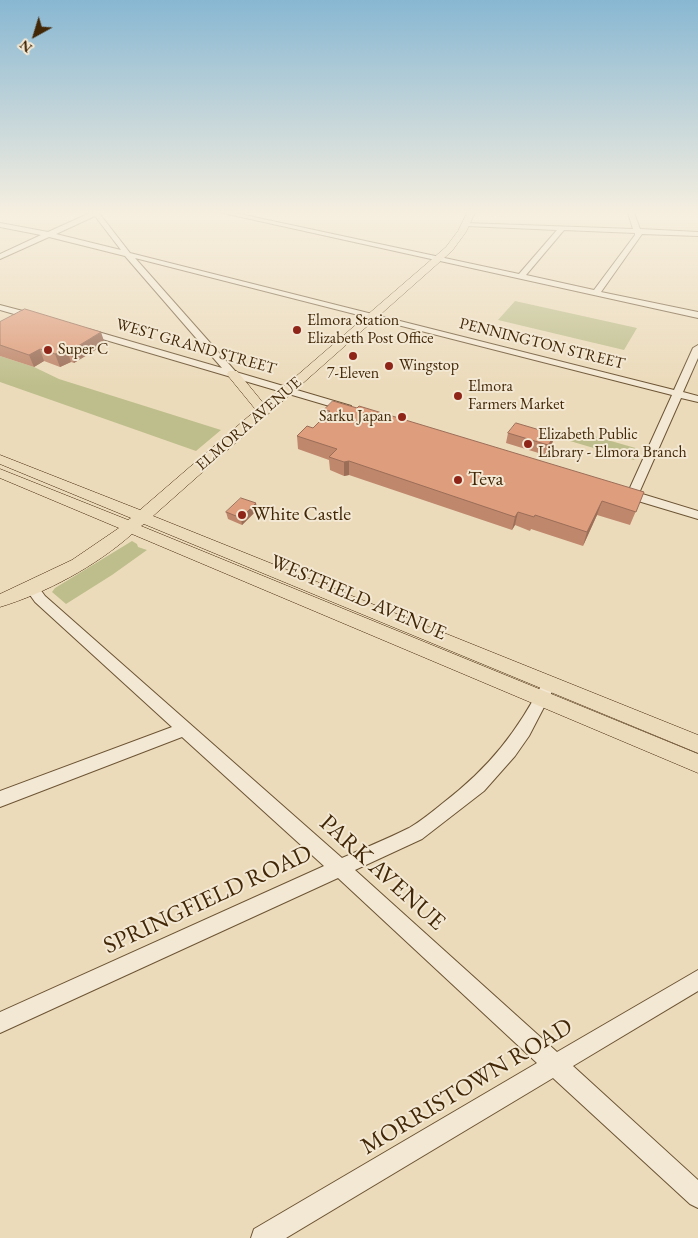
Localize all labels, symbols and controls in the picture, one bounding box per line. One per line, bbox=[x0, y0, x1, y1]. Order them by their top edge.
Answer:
north arrow bbox=[10, 10, 60, 60]
text: N bbox=[16, 36, 36, 57]
place label: Elmora Station Elizabeth Post Office bbox=[307, 311, 434, 349]
street label: PENNINGTON STREET bbox=[457, 314, 627, 374]
street label: WEST GRAND STREET bbox=[114, 315, 278, 379]
marker: Elmora Station Elizabeth Post Office bbox=[291, 324, 303, 336]
place label: Super C bbox=[58, 340, 108, 360]
marker: Super C bbox=[42, 344, 54, 356]
marker: 7-Eleven bbox=[347, 350, 359, 362]
place label: Wingstop bbox=[399, 356, 459, 376]
marker: Wingstop bbox=[383, 360, 395, 372]
place label: 7-Eleven bbox=[327, 364, 379, 384]
street label: ELMORA AVENUE bbox=[192, 373, 306, 475]
place label: Elmora Farmers Market bbox=[468, 377, 564, 415]
marker: Elmora Farmers Market bbox=[452, 390, 464, 402]
place label: Sarku Japan bbox=[319, 407, 392, 427]
marker: Sarku Japan bbox=[396, 411, 408, 423]
place label: Elizabeth Public Library - Elmora Branch bbox=[538, 425, 687, 463]
marker: Elizabeth Public Library - Elmora Branch bbox=[522, 438, 534, 450]
place label: Teva bbox=[468, 468, 504, 492]
marker: Teva bbox=[452, 474, 464, 486]
place label: White Castle bbox=[252, 503, 351, 527]
marker: White Castle bbox=[236, 509, 248, 521]
street label: WESTFIELD AVENUE bbox=[266, 550, 450, 646]
street label: PARK AVENUE bbox=[313, 809, 451, 937]
street label: SPRINGFIELD ROAD bbox=[99, 839, 317, 961]
street label: MORRISTOWN ROAD bbox=[356, 1012, 578, 1162]

